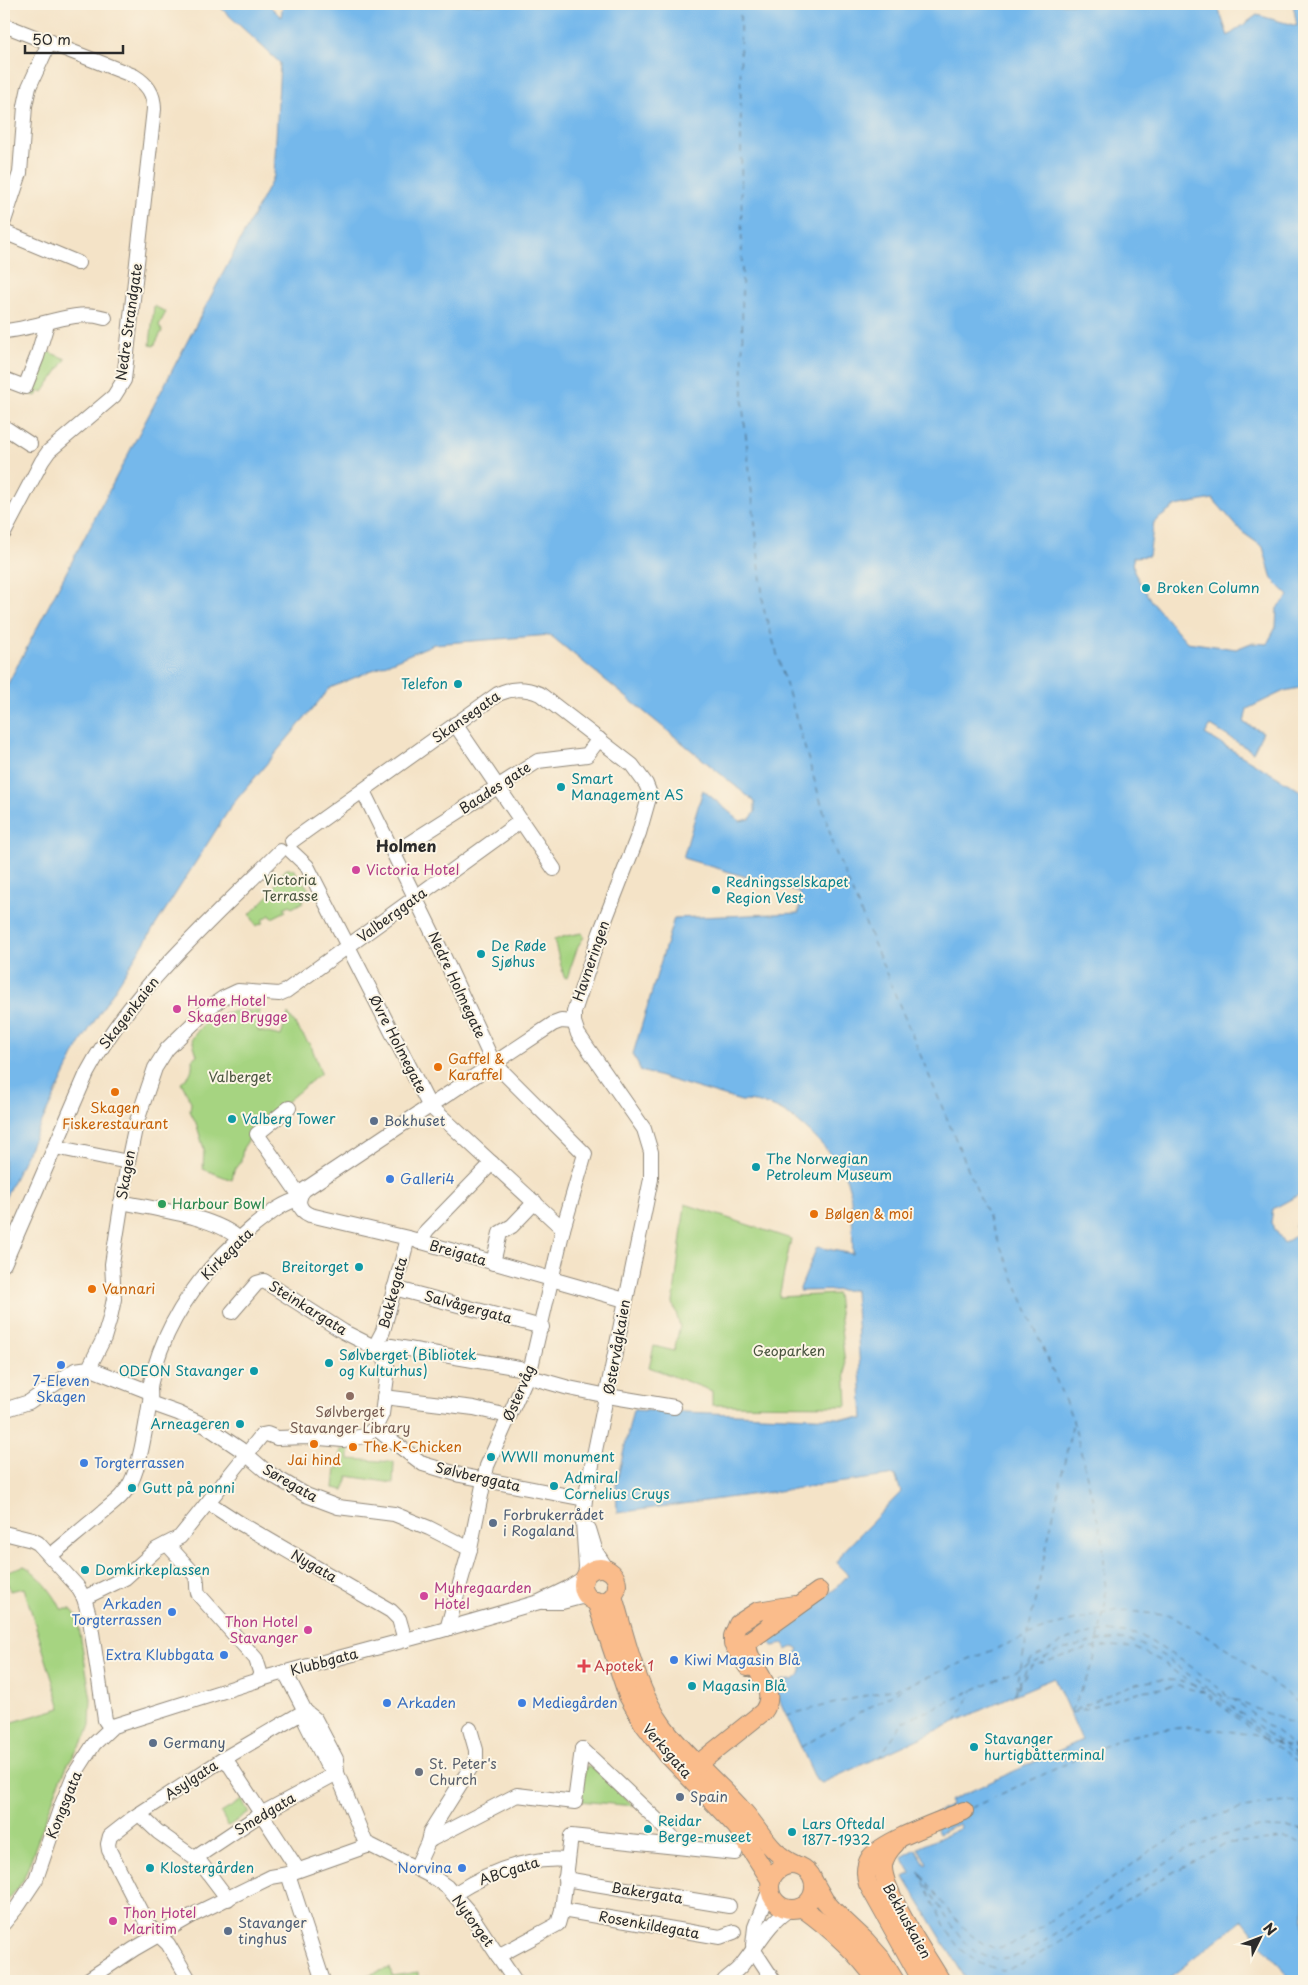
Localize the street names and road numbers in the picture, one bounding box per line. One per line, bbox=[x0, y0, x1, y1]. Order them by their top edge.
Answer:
street label: Nedre Strandgate bbox=[110, 262, 147, 382]
street label: Skansegata bbox=[427, 685, 504, 748]
street label: Baades gate bbox=[455, 757, 535, 819]
street label: Valberggata bbox=[353, 882, 431, 947]
street label: Havneringen bbox=[567, 918, 614, 1004]
street label: Nedre Holmegate bbox=[423, 928, 491, 1042]
street label: Skagenkaien bbox=[94, 972, 164, 1053]
street label: Øvre Holmegate bbox=[365, 991, 432, 1097]
street label: Skagen bbox=[111, 1148, 140, 1201]
street label: Kirkegata bbox=[196, 1223, 258, 1284]
street label: Breigata bbox=[427, 1234, 489, 1271]
street label: Bakkegata bbox=[373, 1254, 412, 1331]
street label: Steinkargata bbox=[265, 1275, 352, 1340]
street label: Salvågergata bbox=[422, 1285, 515, 1328]
street label: Østervågkaien bbox=[598, 1298, 635, 1396]
street label: Østervåg bbox=[497, 1361, 540, 1424]
street label: Sølvberggata bbox=[433, 1457, 523, 1497]
street label: Søregata bbox=[259, 1458, 322, 1507]
street label: Nygata bbox=[287, 1544, 341, 1587]
street label: Klubbgata bbox=[288, 1642, 360, 1681]
street label: Verksgata bbox=[638, 1719, 697, 1783]
street label: Asylgata bbox=[160, 1754, 222, 1805]
street label: Kongsgata bbox=[40, 1768, 87, 1842]
street label: Smedgata bbox=[230, 1787, 299, 1840]
street label: ABCgata bbox=[476, 1851, 542, 1890]
street label: Bakergata bbox=[610, 1876, 685, 1909]
street label: Bekhuskaien bbox=[878, 1879, 937, 1962]
street label: Nytorget bbox=[447, 1890, 500, 1951]
street label: Rosenkildegata bbox=[597, 1905, 701, 1944]

